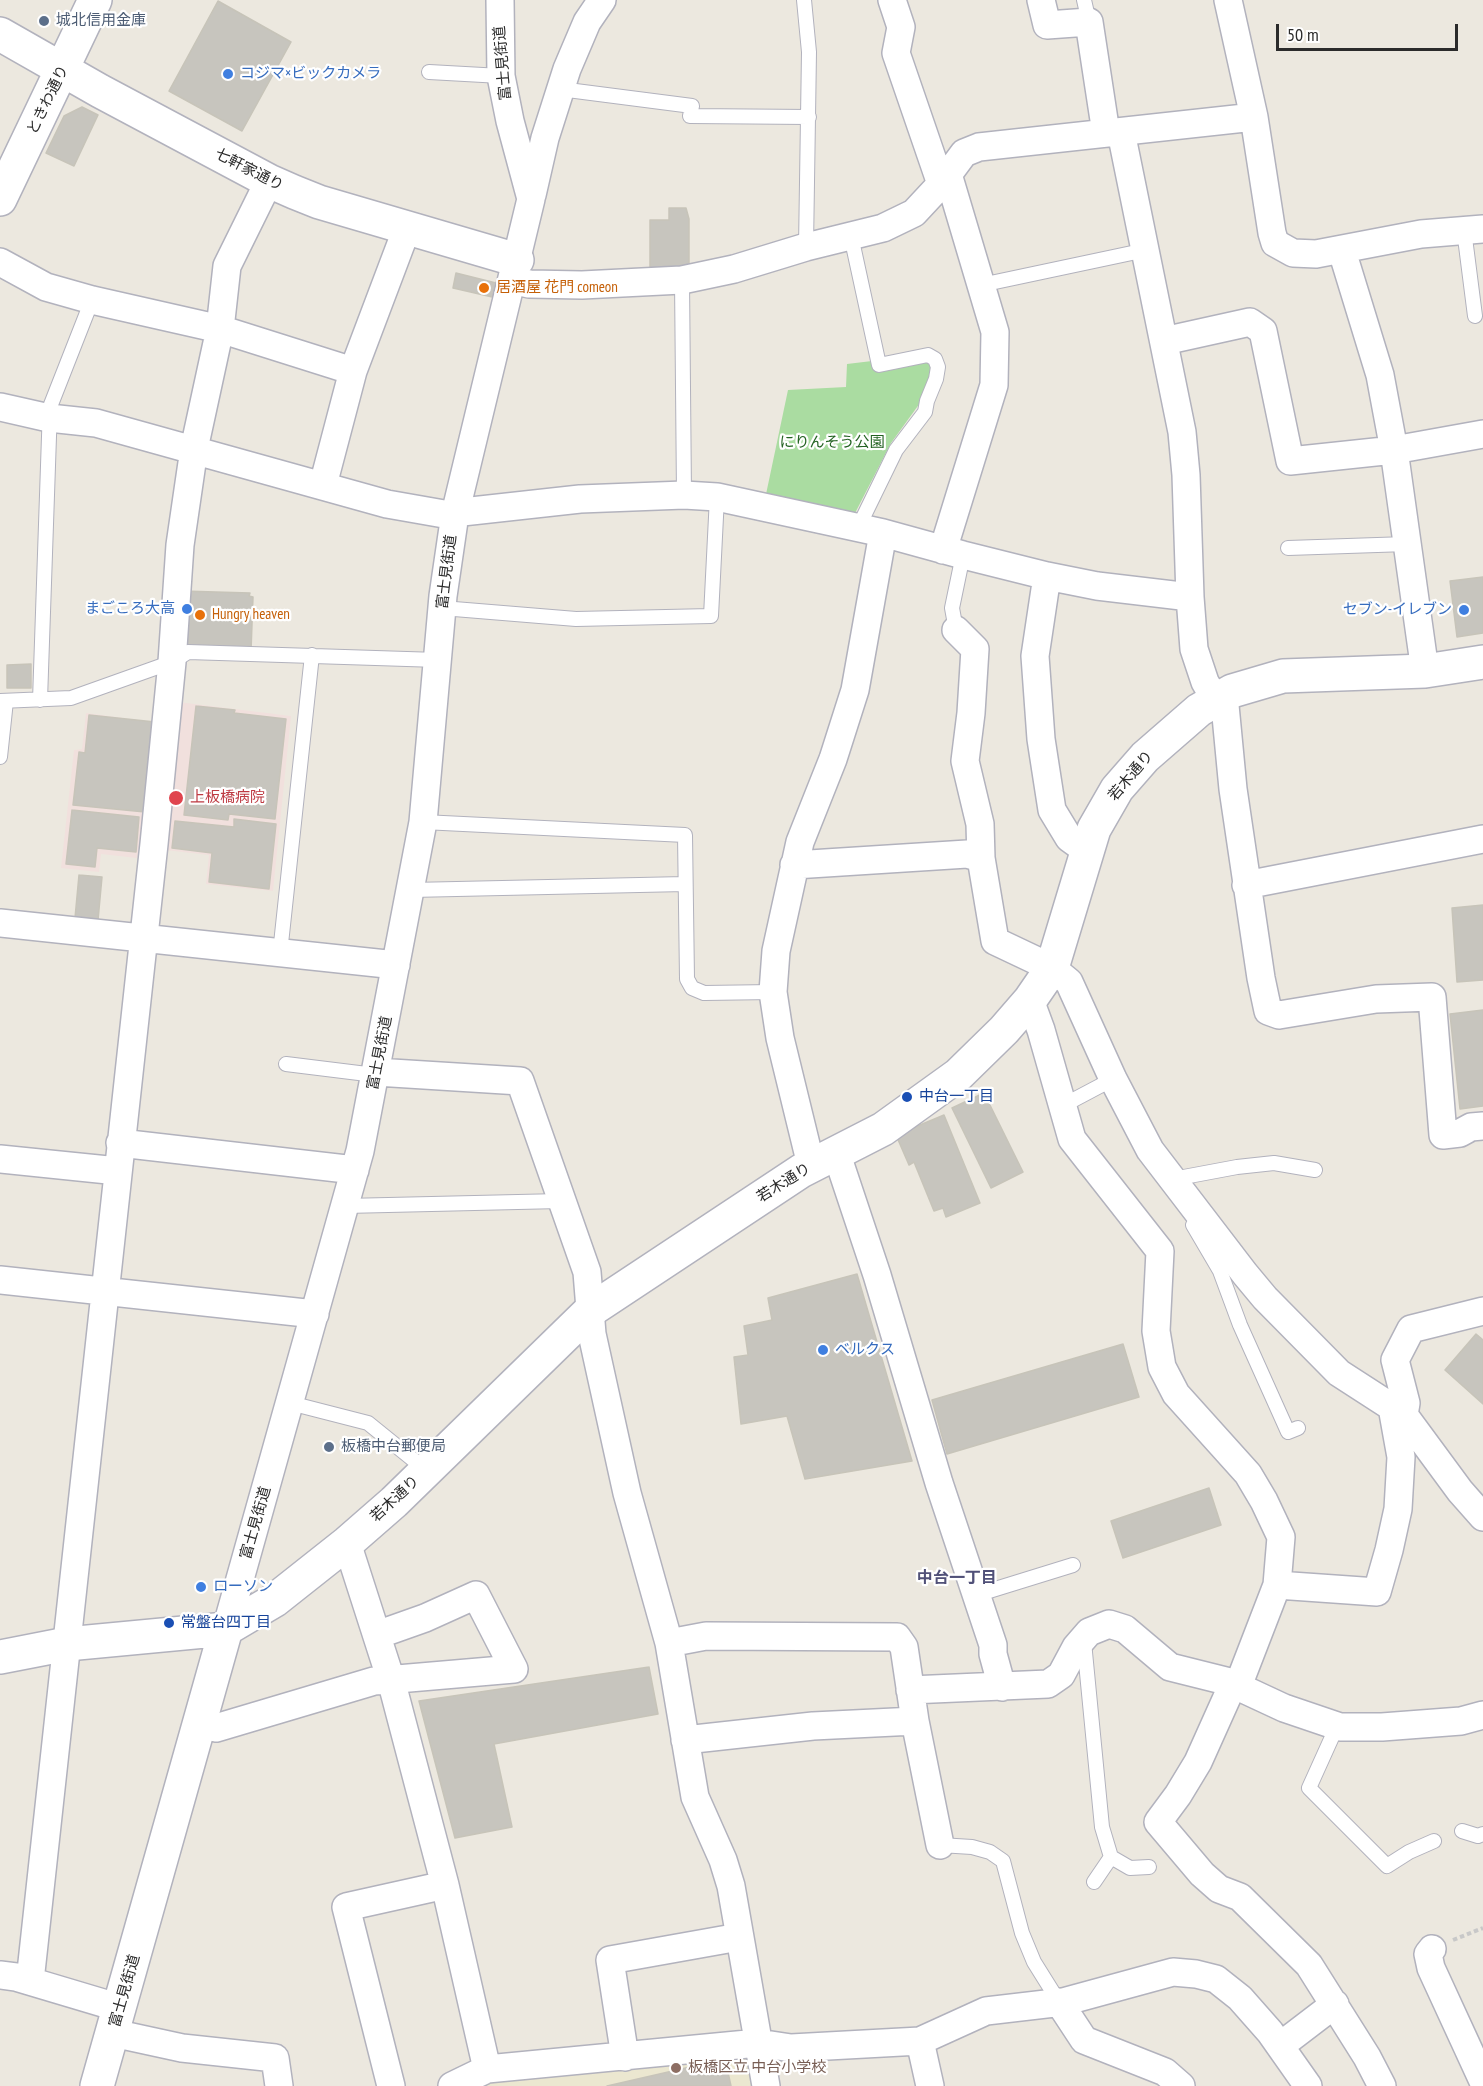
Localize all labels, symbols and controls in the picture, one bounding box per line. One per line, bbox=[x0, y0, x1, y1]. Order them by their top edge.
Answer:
place label: 城北信用金庫 bbox=[56, 12, 146, 30]
scale bar bbox=[1279, 12, 1460, 50]
marker: 城北信用金庫 bbox=[37, 14, 51, 28]
text: 50 m bbox=[1287, 23, 1319, 46]
street label: 富士見街道 bbox=[491, 25, 515, 101]
street label: ときわ通り bbox=[23, 62, 73, 138]
place label: コジマ×ビックカメラ bbox=[240, 65, 381, 83]
marker: コジマ×ビックカメラ bbox=[221, 67, 235, 81]
street label: 七軒家通り bbox=[212, 145, 286, 195]
place label: 居酒屋 花門 comeon bbox=[496, 279, 618, 297]
marker: 居酒屋 花門 comeon bbox=[477, 281, 491, 295]
park label: にりんそう公園 bbox=[780, 434, 884, 452]
street label: 富士見街道 bbox=[433, 534, 461, 610]
place label: まごころ大高 bbox=[85, 600, 175, 618]
place label: セブン-イレブン bbox=[1343, 601, 1452, 619]
marker: まごころ大高 bbox=[180, 602, 194, 616]
marker: セブン-イレブン bbox=[1457, 603, 1471, 617]
place label: Hungry heaven bbox=[212, 606, 290, 624]
marker: Hungry heaven bbox=[193, 608, 207, 622]
street label: 若木通り bbox=[1105, 747, 1157, 805]
marker: 上板橋病院 bbox=[167, 789, 185, 807]
place label: 上板橋病院 bbox=[190, 789, 265, 807]
street label: 富士見街道 bbox=[364, 1014, 396, 1092]
place label: 中台一丁目 bbox=[919, 1088, 994, 1106]
marker: 中台一丁目 bbox=[900, 1090, 914, 1104]
street label: 若木通り bbox=[754, 1159, 814, 1207]
place label: ベルクス bbox=[835, 1341, 895, 1359]
marker: ベルクス bbox=[816, 1343, 830, 1357]
place label: 板橋中台郵便局 bbox=[341, 1438, 446, 1456]
marker: 板橋中台郵便局 bbox=[322, 1440, 336, 1454]
street label: 若木通り bbox=[367, 1472, 423, 1526]
street label: 富士見街道 bbox=[237, 1484, 275, 1562]
district label: 中台一丁目 bbox=[917, 1568, 997, 1588]
place label: ローソン bbox=[213, 1578, 273, 1596]
marker: ローソン bbox=[194, 1580, 208, 1594]
place label: 常盤台四丁目 bbox=[181, 1614, 271, 1632]
marker: 常盤台四丁目 bbox=[162, 1616, 176, 1630]
street label: 富士見街道 bbox=[106, 1952, 144, 2030]
place label: 板橋区立 中台小学校 bbox=[688, 2059, 826, 2077]
marker: 板橋区立 中台小学校 bbox=[669, 2061, 683, 2075]

